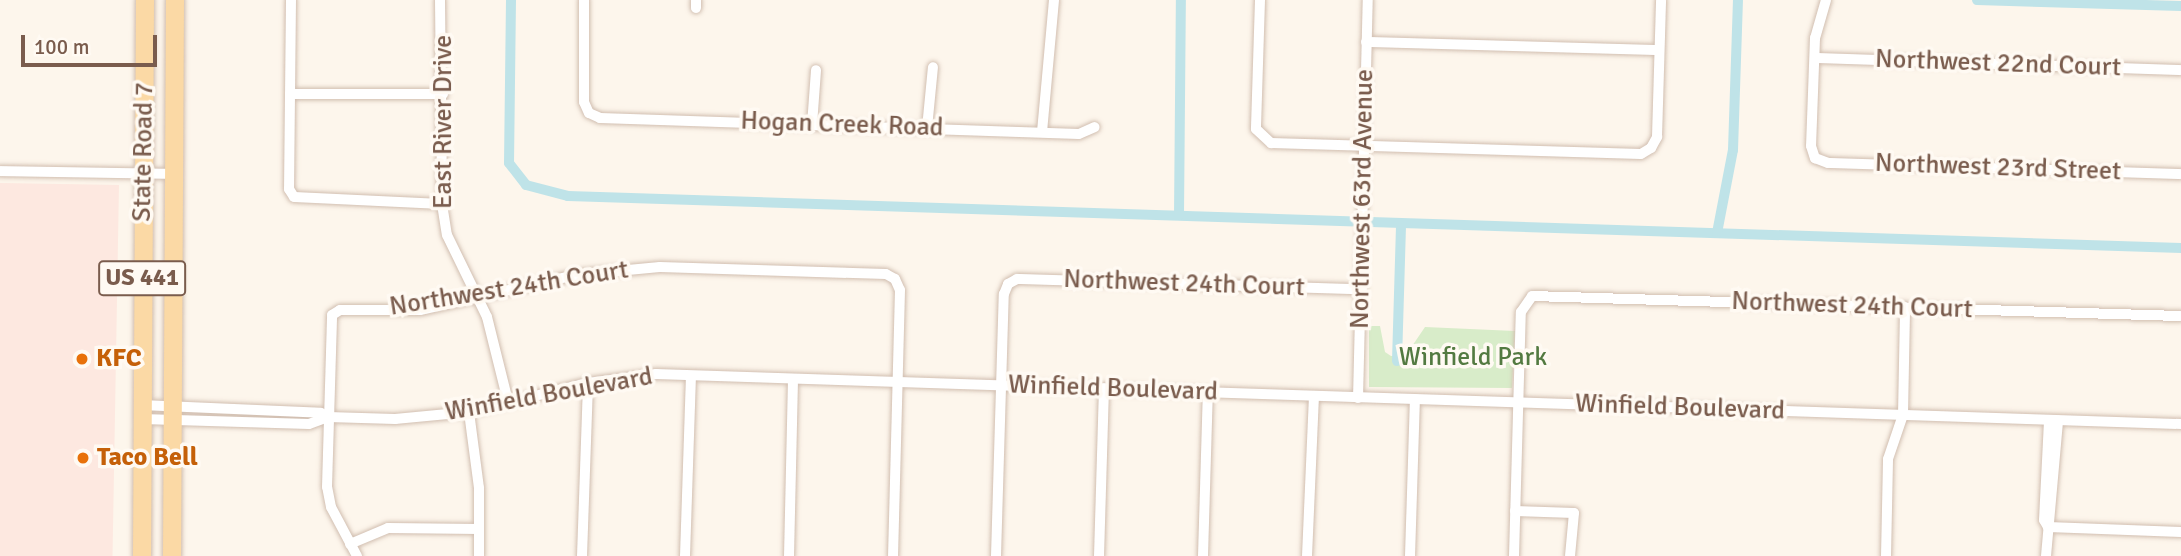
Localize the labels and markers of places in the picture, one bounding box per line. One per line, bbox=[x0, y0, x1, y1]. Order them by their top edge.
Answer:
place label: KFC bbox=[96, 343, 142, 375]
marker: KFC bbox=[74, 351, 90, 367]
place label: Taco Bell bbox=[97, 442, 198, 474]
marker: Taco Bell bbox=[75, 450, 91, 466]

